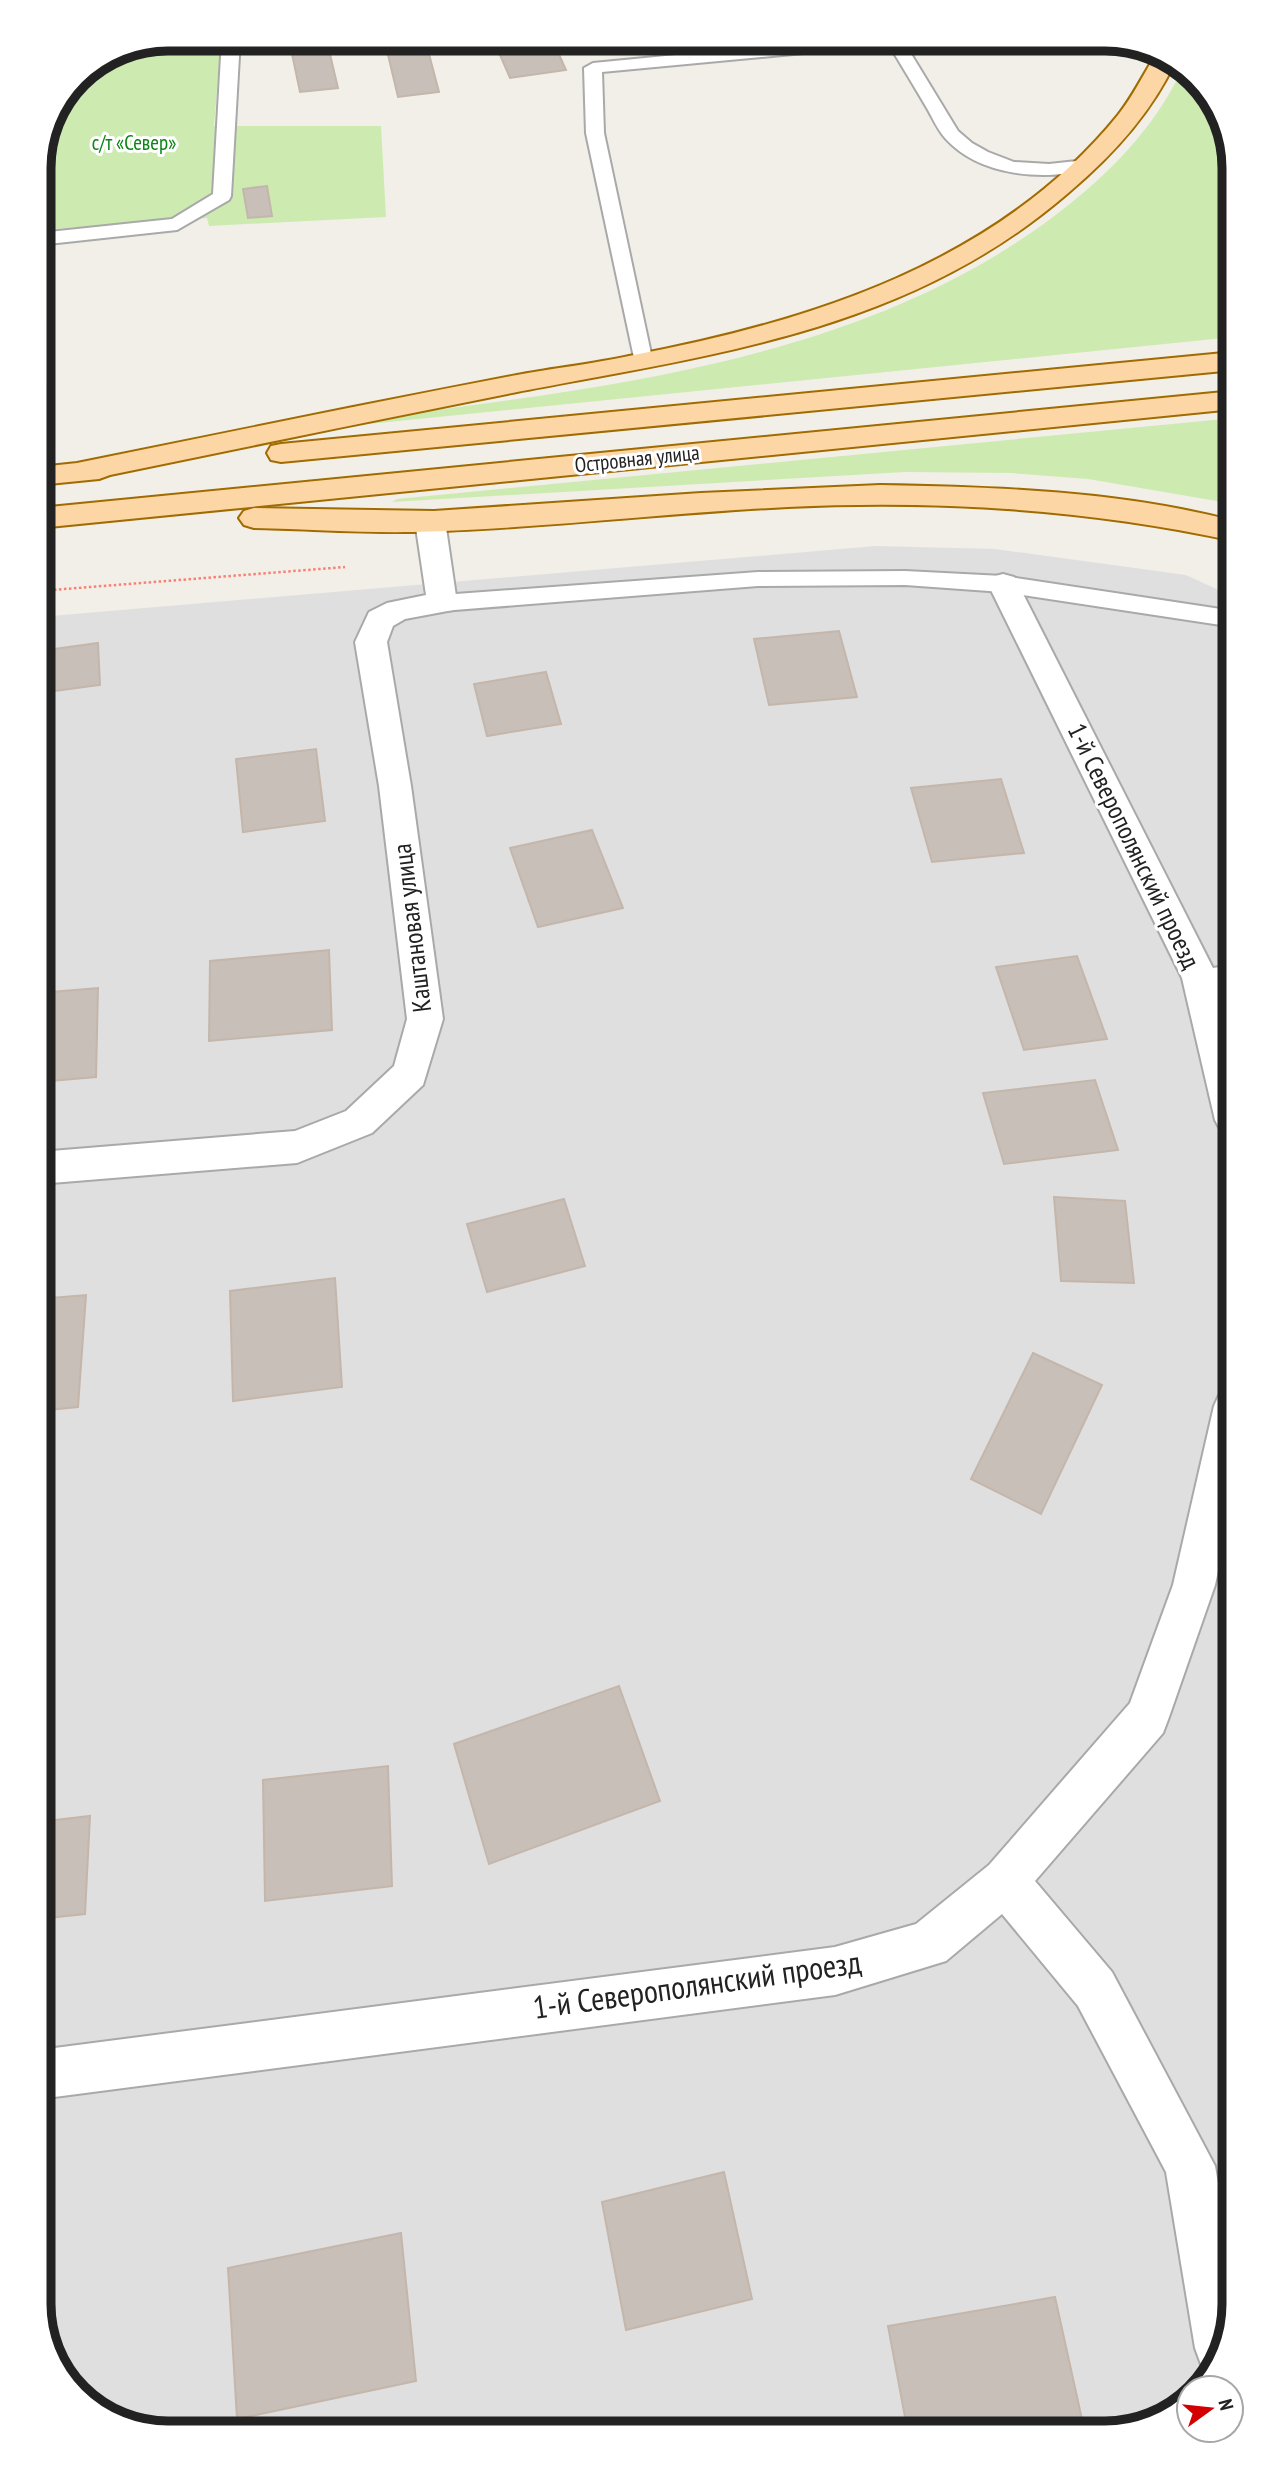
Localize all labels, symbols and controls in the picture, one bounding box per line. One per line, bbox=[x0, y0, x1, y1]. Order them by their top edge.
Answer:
park label: с/т «Север» bbox=[92, 129, 176, 156]
street label: Островная улица bbox=[573, 439, 701, 478]
street label: 1-й Северополянский проезд bbox=[1061, 718, 1208, 974]
street label: Каштановая улица bbox=[385, 842, 438, 1014]
street label: 1-й Северополянский проезд bbox=[530, 1940, 864, 2028]
north arrow bbox=[1175, 2374, 1245, 2444]
text: N bbox=[1214, 2397, 1239, 2413]

